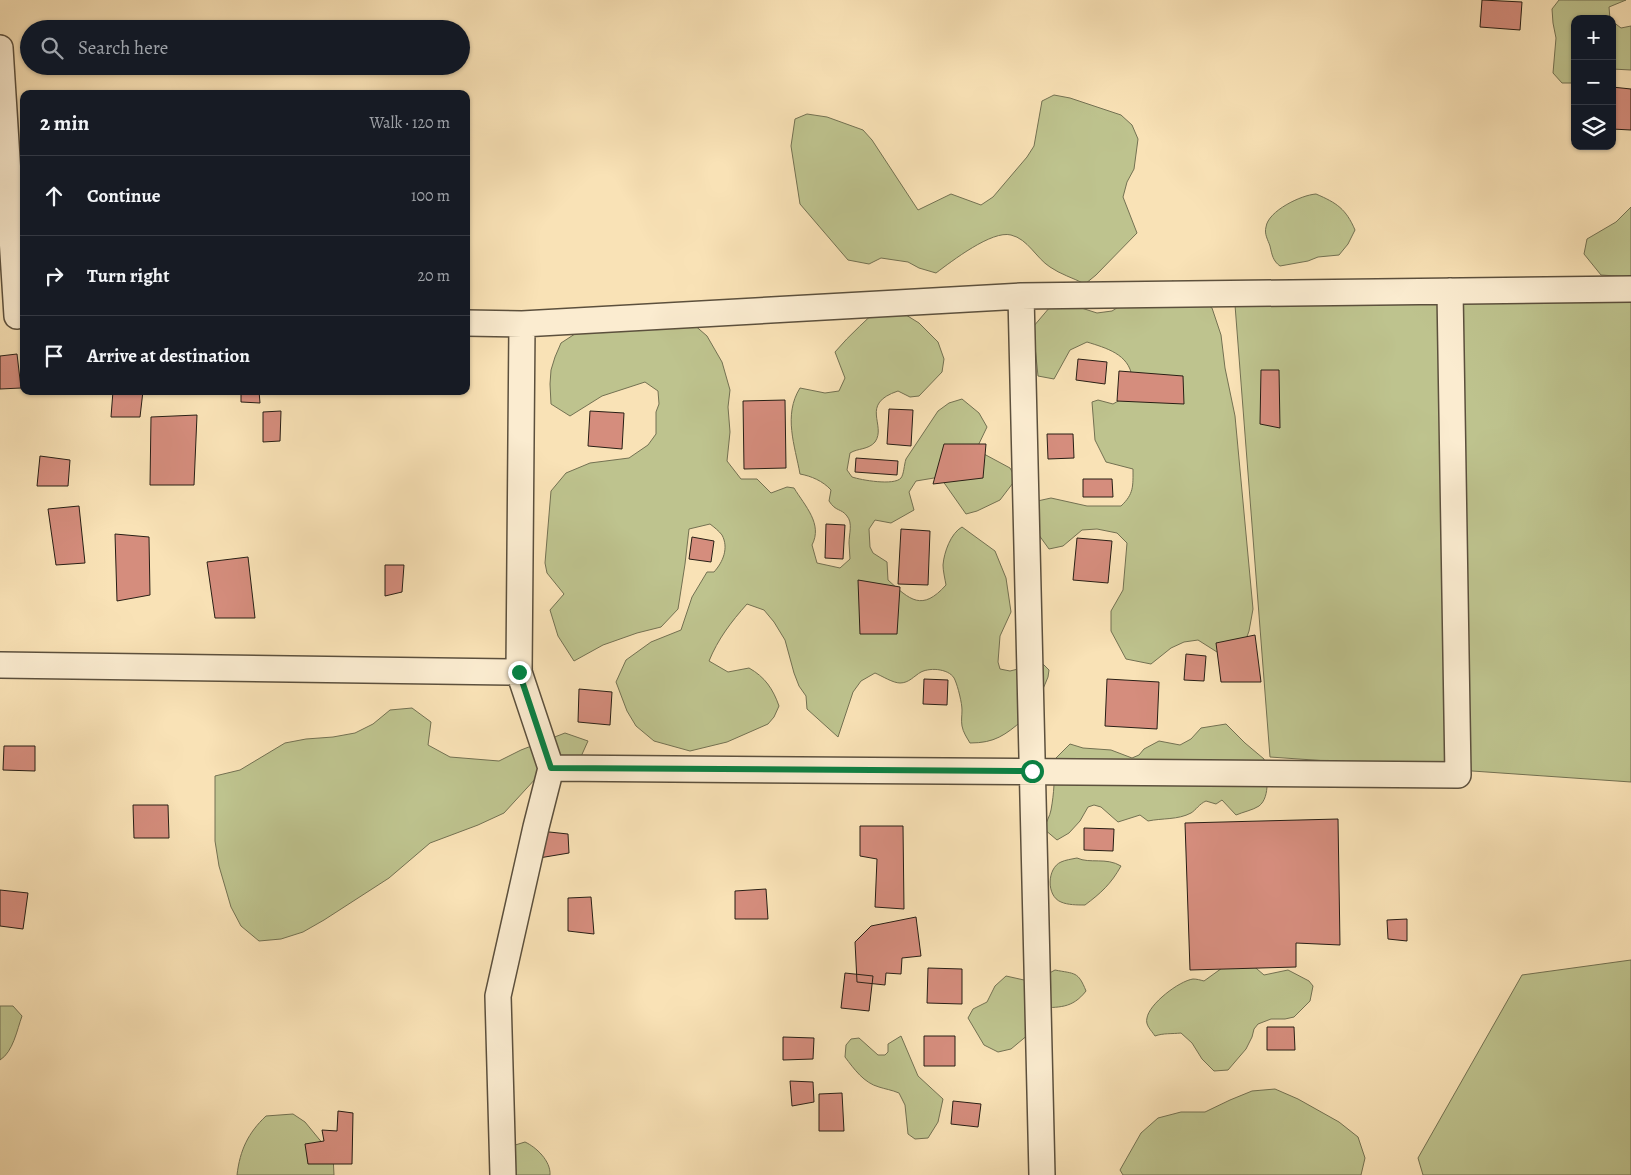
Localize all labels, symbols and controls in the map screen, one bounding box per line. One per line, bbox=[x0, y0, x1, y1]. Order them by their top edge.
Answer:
map controls bbox=[1571, 15, 1616, 150]
button: + bbox=[1571, 15, 1616, 60]
search box bbox=[20, 20, 470, 75]
icon: search bbox=[38, 34, 66, 62]
text: Search here bbox=[78, 35, 168, 61]
button: − bbox=[1571, 60, 1616, 105]
button: layers bbox=[1571, 105, 1616, 150]
text: 2 min bbox=[40, 109, 89, 137]
text: Walk · 120 m bbox=[369, 112, 450, 134]
icon: ahead bbox=[40, 182, 68, 210]
text: Continue bbox=[87, 183, 161, 209]
text: 100 m bbox=[411, 185, 450, 207]
icon: right bbox=[40, 262, 68, 290]
text: Turn right bbox=[87, 263, 169, 289]
text: 20 m bbox=[417, 265, 450, 287]
icon: arrive bbox=[40, 342, 68, 370]
text: Arrive at destination bbox=[87, 343, 250, 369]
route end bbox=[508, 661, 531, 684]
route start bbox=[1021, 760, 1044, 783]

